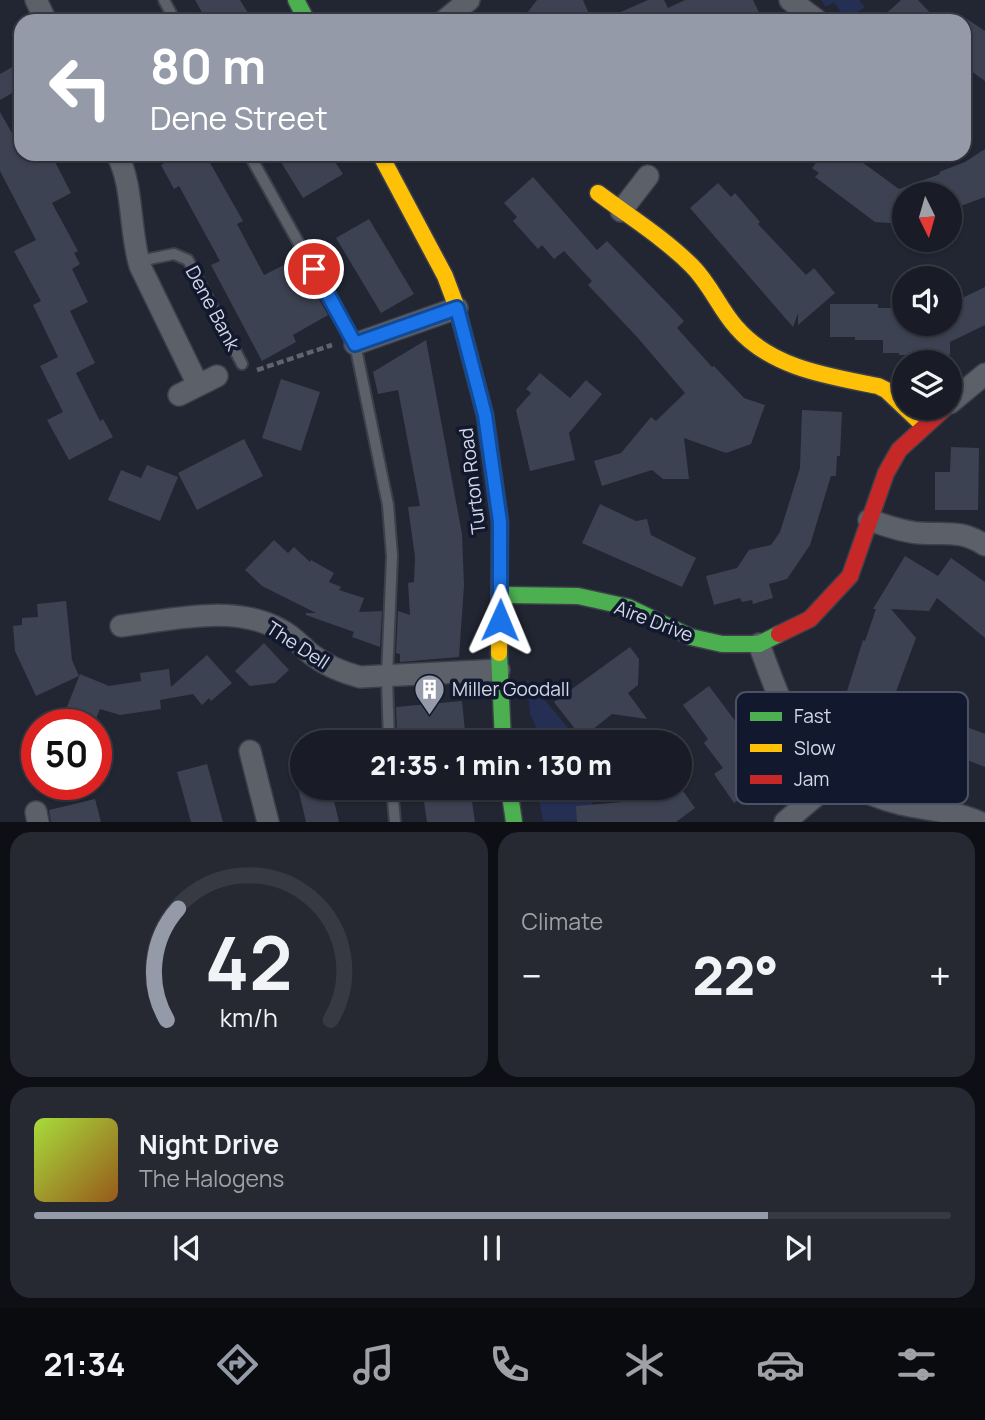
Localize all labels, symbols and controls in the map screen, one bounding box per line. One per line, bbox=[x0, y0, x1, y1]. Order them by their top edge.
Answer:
text: 80 m bbox=[150, 32, 266, 99]
icon: left bbox=[35, 42, 126, 133]
text: Dene Street bbox=[150, 96, 328, 140]
north arrow bbox=[892, 182, 962, 252]
map controls bbox=[892, 182, 962, 420]
pin bbox=[284, 239, 344, 299]
icon: arrive bbox=[295, 250, 333, 288]
street label: Dene Bank bbox=[180, 261, 246, 355]
button: sound bbox=[892, 266, 962, 336]
button: layers bbox=[892, 350, 962, 420]
street label: Turton Road bbox=[453, 426, 491, 536]
position arrow bbox=[463, 583, 537, 657]
street label: Aire Drive bbox=[611, 594, 697, 648]
street label: The Dell bbox=[261, 615, 335, 675]
building icon: Miller Goodall bbox=[412, 672, 446, 716]
place label: Miller Goodall bbox=[452, 676, 570, 702]
legend bbox=[736, 692, 968, 804]
text: Fast bbox=[794, 703, 831, 729]
speed limit sign: 50 bbox=[21, 709, 112, 800]
text: Slow bbox=[794, 735, 836, 761]
text: 21:35 · 1 min · 130 m bbox=[370, 747, 612, 783]
text: Jam bbox=[794, 766, 829, 792]
text: Climate bbox=[522, 905, 603, 937]
text: 42 bbox=[205, 913, 293, 1013]
text: 22° bbox=[692, 940, 779, 1011]
text: − bbox=[522, 949, 542, 1001]
text: + bbox=[929, 949, 951, 1001]
text: km/h bbox=[220, 1000, 278, 1035]
text: Night Drive bbox=[139, 1126, 279, 1162]
text: The Halogens bbox=[139, 1162, 284, 1194]
icon: previous bbox=[168, 1229, 206, 1267]
icon: pause bbox=[473, 1229, 511, 1267]
icon: next bbox=[779, 1229, 817, 1267]
icon: directions bbox=[213, 1340, 262, 1389]
icon: music bbox=[349, 1340, 398, 1389]
icon: phone bbox=[485, 1340, 534, 1389]
icon: climate bbox=[620, 1340, 669, 1389]
icon: car bbox=[756, 1340, 805, 1389]
icon: filters bbox=[892, 1340, 941, 1389]
text: 21:34 bbox=[43, 1342, 126, 1386]

